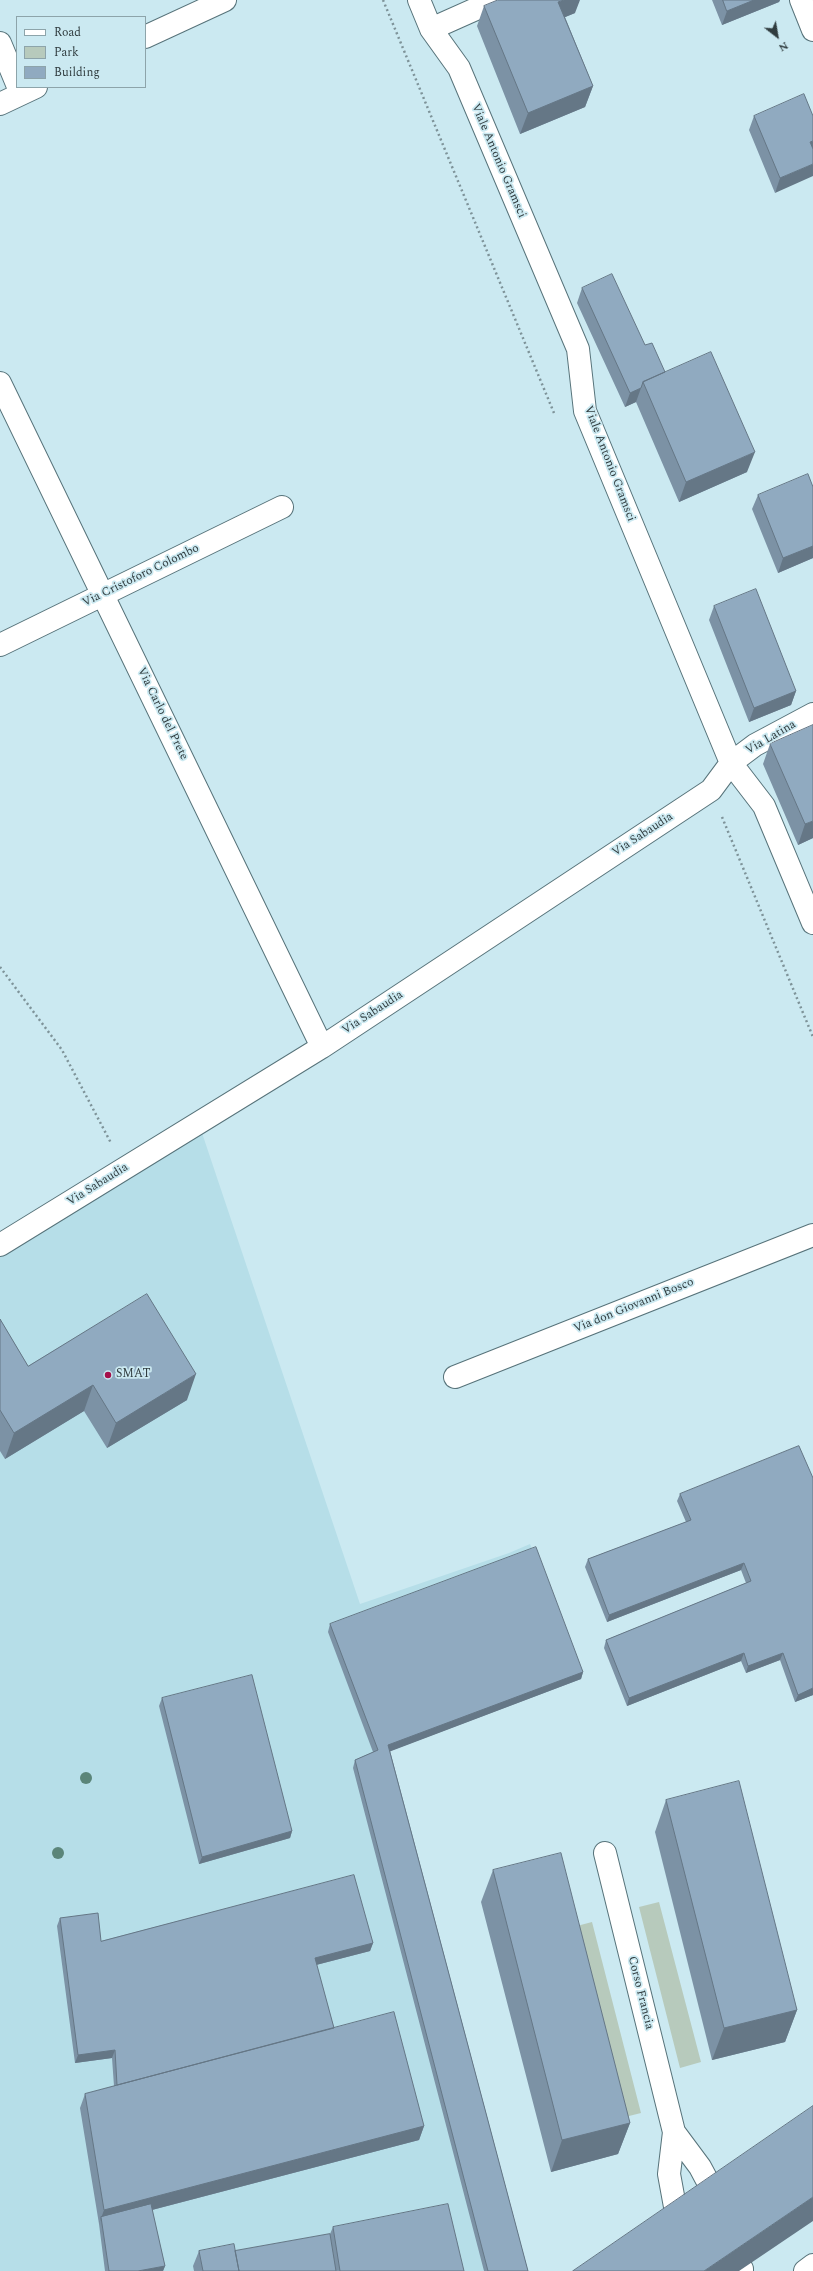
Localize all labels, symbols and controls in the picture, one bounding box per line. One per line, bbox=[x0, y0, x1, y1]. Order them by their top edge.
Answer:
legend bbox=[16, 16, 146, 88]
north arrow bbox=[757, 16, 797, 56]
text: Road bbox=[54, 23, 81, 42]
text: N bbox=[775, 37, 792, 56]
text: Park bbox=[54, 43, 79, 62]
text: Building bbox=[54, 63, 100, 82]
street label: Viale Antonio Gramsci bbox=[467, 102, 529, 220]
street label: Viale Antonio Gramsci bbox=[580, 404, 638, 524]
street label: Via Cristoforo Colombo bbox=[80, 541, 202, 611]
street label: Via Carlo del Prete bbox=[133, 665, 191, 763]
street label: Via Latina bbox=[743, 718, 799, 758]
street label: Via Sabaudia bbox=[610, 810, 676, 860]
street label: Via Sabaudia bbox=[340, 988, 406, 1038]
street label: Via Sabaudia bbox=[65, 1160, 131, 1210]
street label: Via don Giovanni Bosco bbox=[572, 1275, 696, 1337]
place label: SMAT bbox=[116, 1368, 151, 1382]
marker: SMAT bbox=[103, 1370, 113, 1380]
street label: Corso Francia bbox=[624, 1955, 656, 2031]

